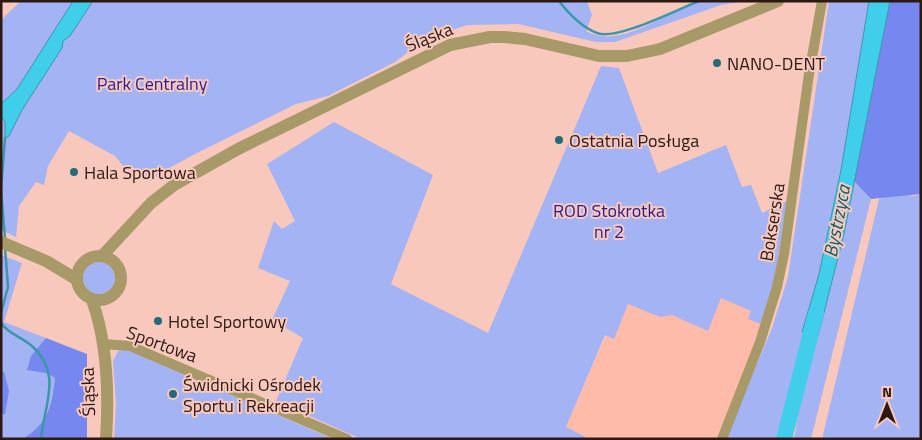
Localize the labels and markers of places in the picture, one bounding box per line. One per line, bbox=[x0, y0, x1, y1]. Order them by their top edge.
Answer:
place label: NANO-DENT bbox=[727, 50, 826, 77]
marker: NANO-DENT bbox=[711, 57, 723, 69]
place label: Ostatnia Posługa bbox=[569, 127, 699, 154]
marker: Ostatnia Posługa bbox=[553, 134, 565, 146]
place label: Hala Sportowa bbox=[84, 159, 196, 186]
marker: Hala Sportowa bbox=[68, 166, 80, 178]
place label: Hotel Sportowy bbox=[168, 308, 286, 335]
marker: Hotel Sportowy bbox=[152, 315, 164, 327]
place label: Świdnicki Ośrodek Sportu i Rekreacji bbox=[183, 371, 321, 419]
marker: Świdnicki Ośrodek Sportu i Rekreacji bbox=[167, 388, 179, 400]

